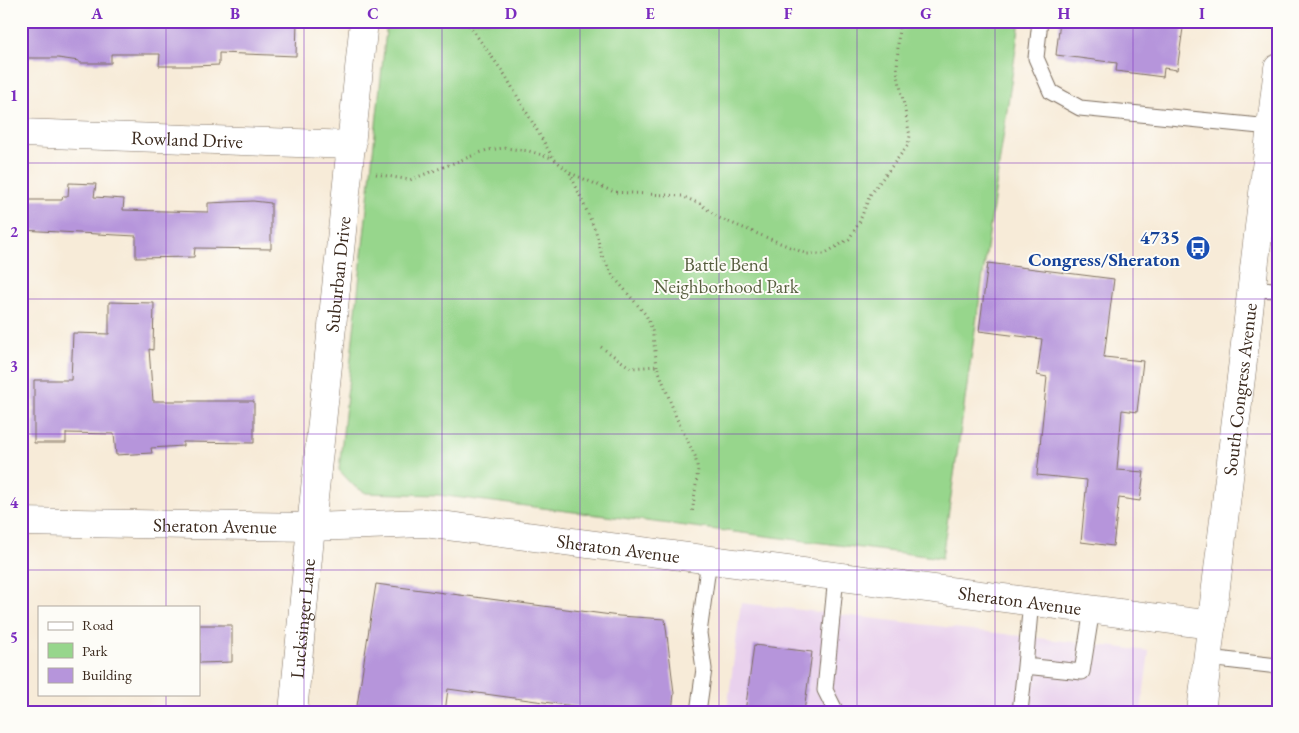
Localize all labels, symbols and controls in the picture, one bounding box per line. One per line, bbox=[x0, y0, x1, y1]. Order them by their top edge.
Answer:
text: A bbox=[90, 3, 103, 24]
text: B bbox=[230, 3, 240, 24]
text: C bbox=[367, 3, 379, 24]
text: D bbox=[505, 3, 517, 24]
text: E bbox=[645, 3, 655, 24]
text: F bbox=[784, 3, 793, 24]
text: G bbox=[920, 3, 932, 24]
text: H bbox=[1058, 3, 1071, 24]
text: I bbox=[1199, 3, 1205, 24]
text: 1 bbox=[10, 85, 18, 106]
street label: Rowland Drive bbox=[130, 124, 243, 154]
street label: Suburban Drive bbox=[319, 215, 356, 333]
text: 2 bbox=[10, 221, 19, 242]
place label: 4735 Congress/Sheraton bbox=[1028, 225, 1180, 272]
bus stop icon: 4735 Congress/Sheraton bbox=[1185, 235, 1211, 261]
park label: Battle Bend Neighborhood Park bbox=[653, 252, 800, 299]
street label: South Congress Avenue bbox=[1217, 302, 1262, 477]
text: 3 bbox=[10, 356, 18, 377]
text: 4 bbox=[10, 492, 19, 513]
street label: Sheraton Avenue bbox=[153, 512, 277, 539]
street label: Sheraton Avenue bbox=[555, 528, 681, 568]
street label: Lucksinger Lane bbox=[284, 557, 320, 680]
street label: Sheraton Avenue bbox=[957, 580, 1083, 620]
legend bbox=[38, 606, 200, 696]
text: Road bbox=[82, 615, 114, 634]
text: 5 bbox=[10, 627, 18, 648]
text: Park bbox=[82, 641, 109, 660]
text: Building bbox=[82, 665, 132, 684]

